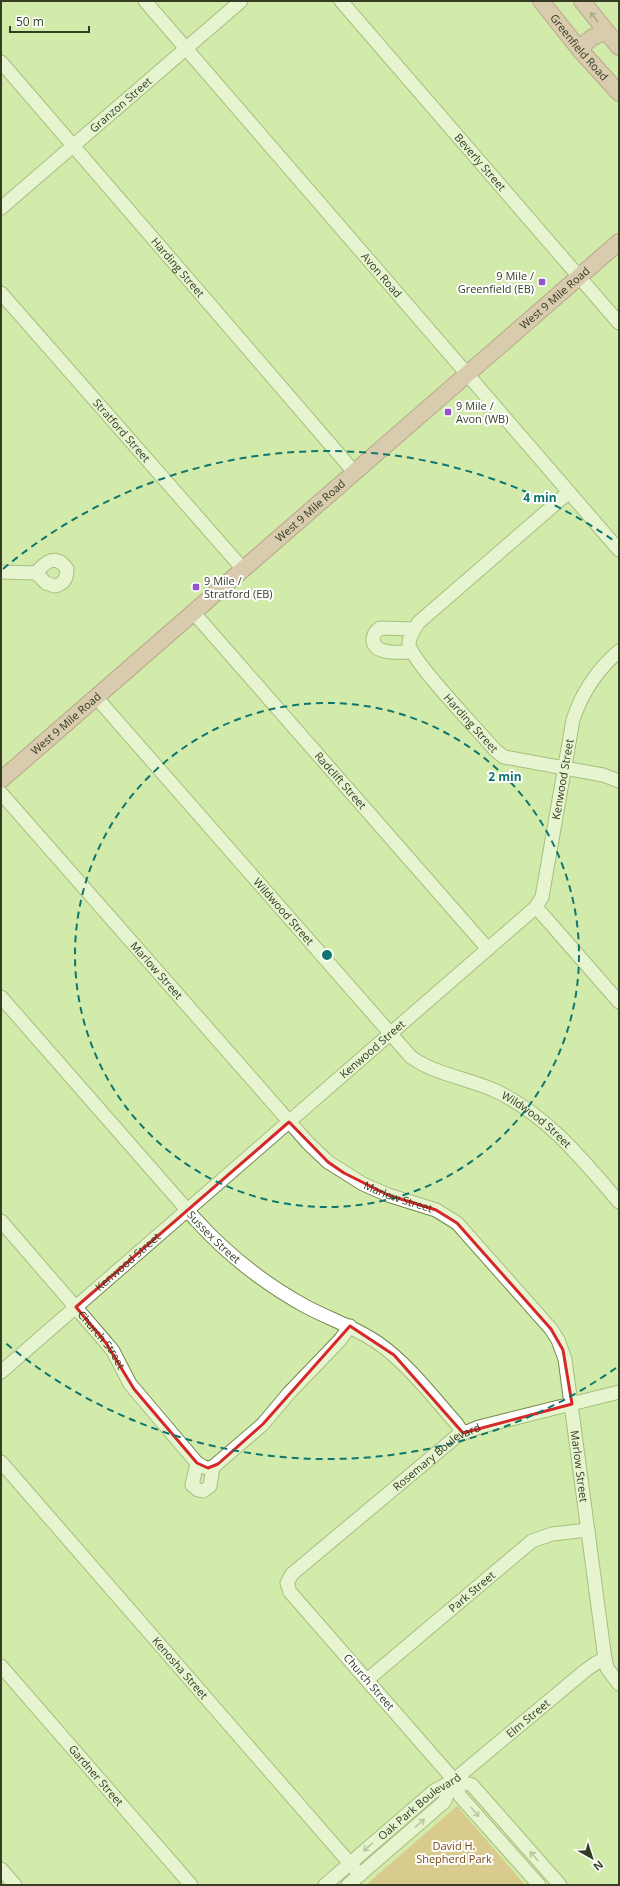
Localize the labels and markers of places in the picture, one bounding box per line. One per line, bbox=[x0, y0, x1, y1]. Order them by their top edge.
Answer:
place label: 9 Mile / Greenfield (EB) bbox=[458, 268, 534, 296]
marker: 9 Mile / Greenfield (EB) bbox=[537, 277, 547, 287]
place label: 9 Mile / Avon (WB) bbox=[456, 398, 508, 426]
marker: 9 Mile / Avon (WB) bbox=[443, 407, 453, 417]
place label: 9 Mile / Stratford (EB) bbox=[204, 573, 273, 601]
marker: 9 Mile / Stratford (EB) bbox=[191, 582, 201, 592]
centre of rings bbox=[320, 948, 334, 962]

